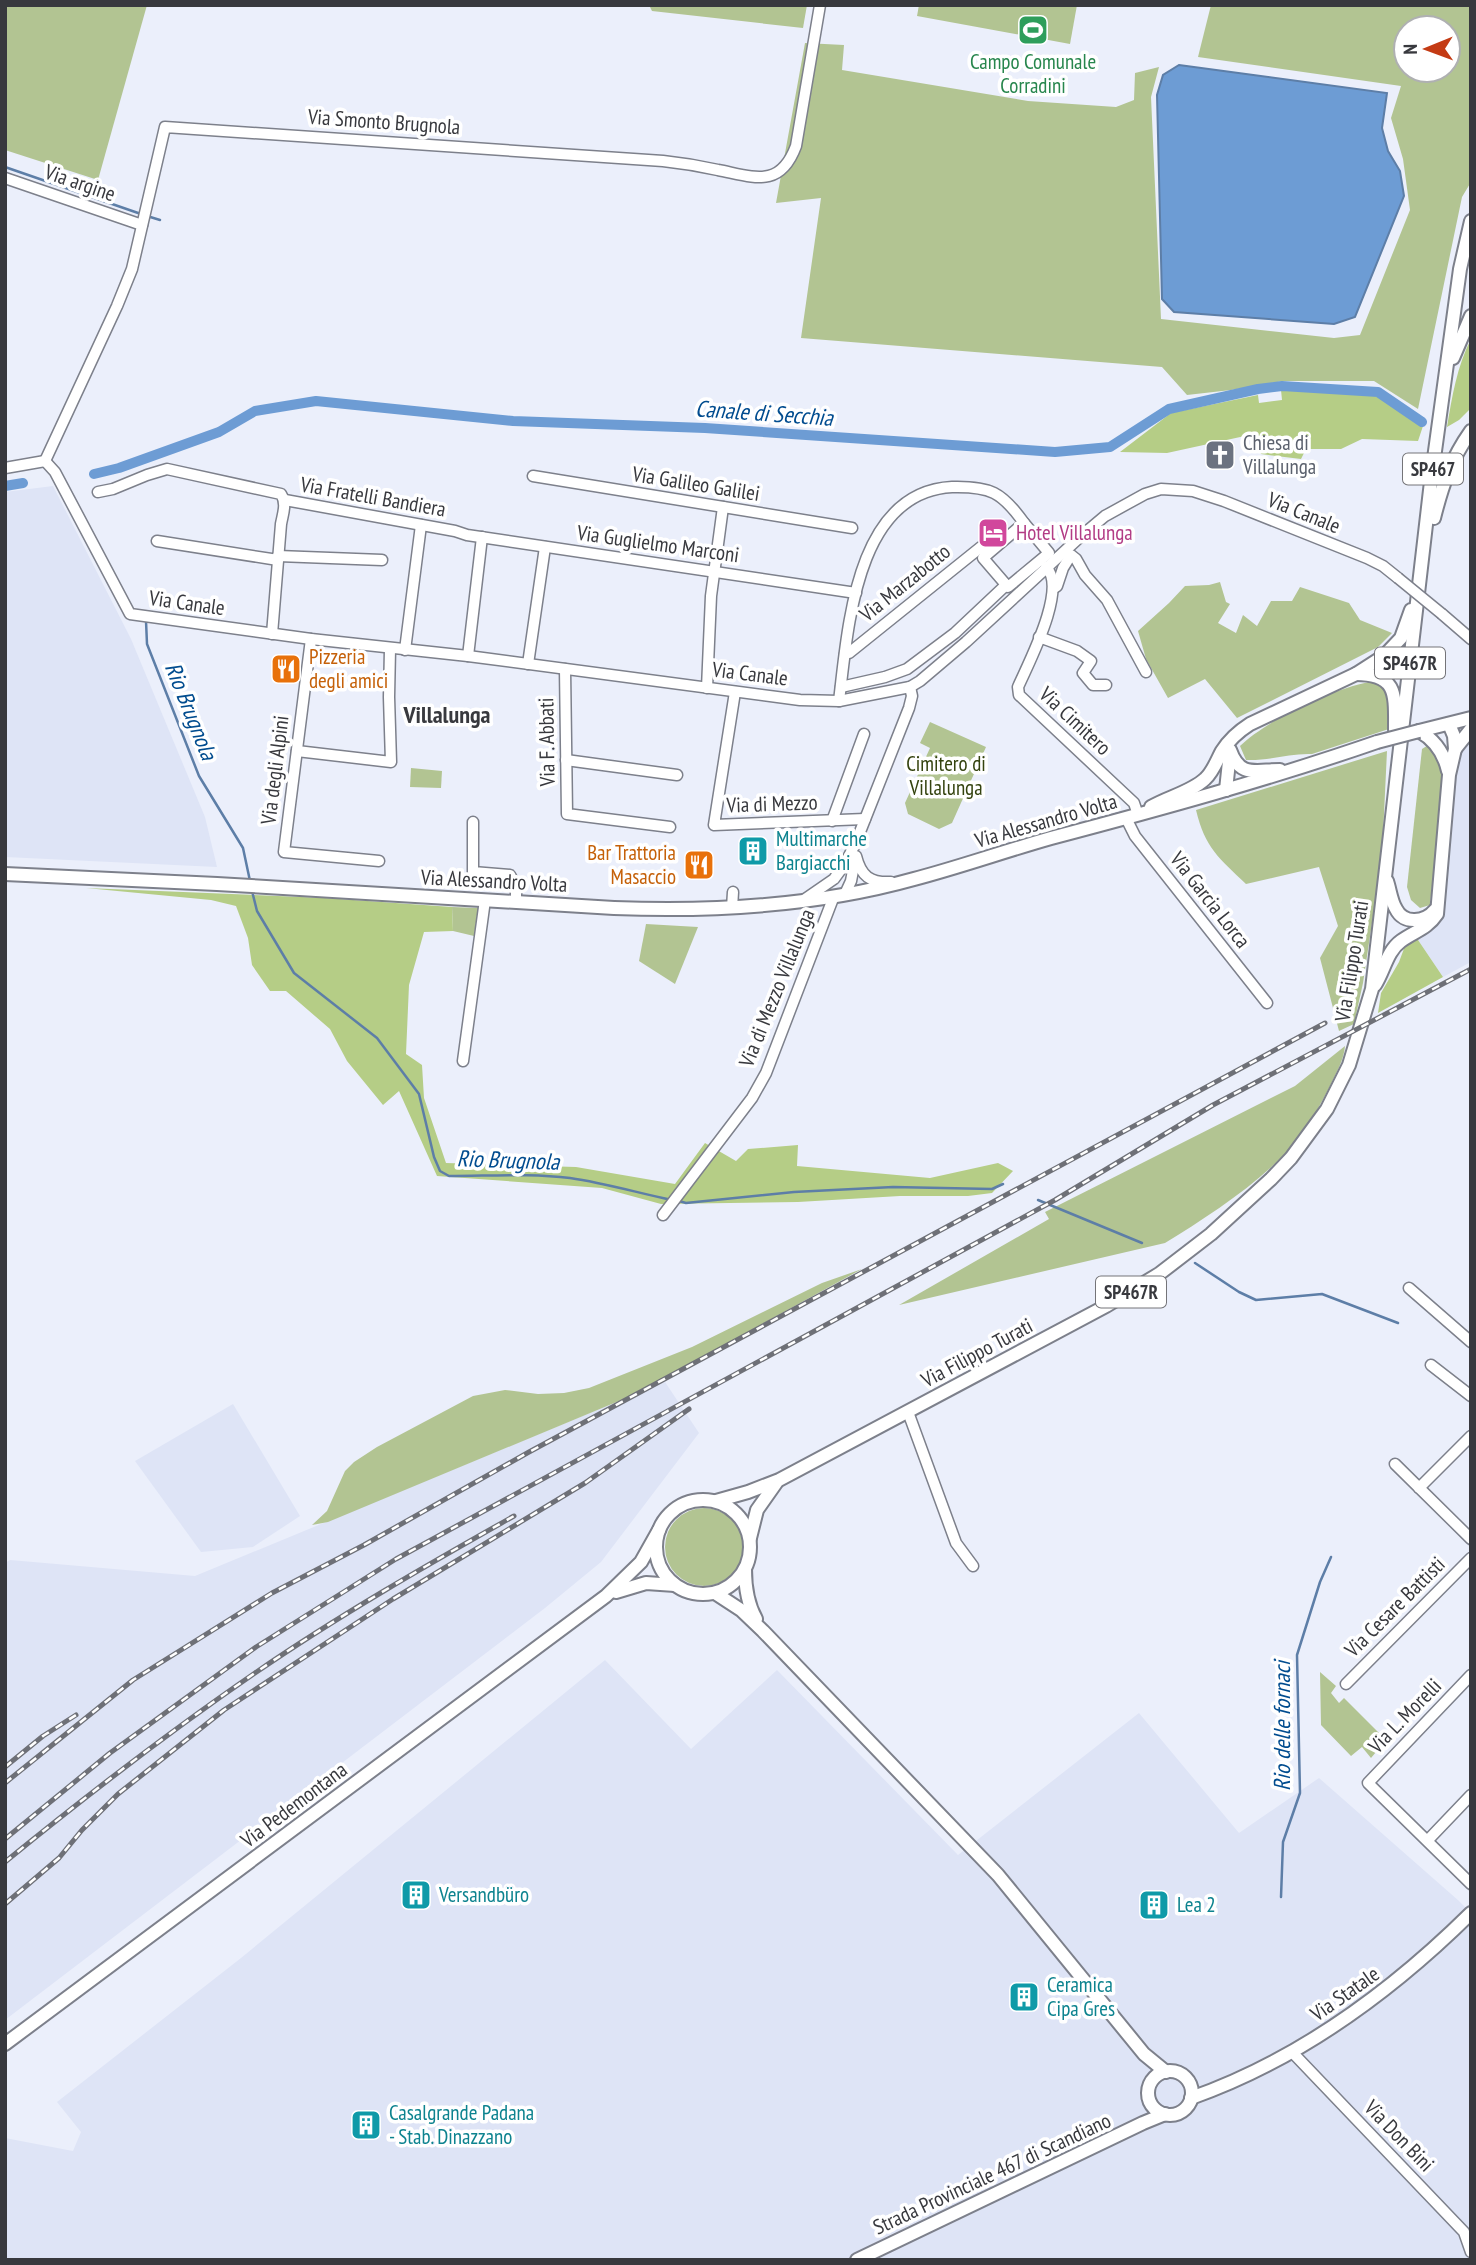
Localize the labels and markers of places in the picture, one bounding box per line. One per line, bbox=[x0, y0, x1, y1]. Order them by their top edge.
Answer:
sports icon: Campo Comunale Corradini bbox=[1016, 13, 1050, 47]
place label: Campo Comunale Corradini bbox=[970, 48, 1096, 99]
place label: Chiesa di Villalunga bbox=[1242, 429, 1316, 480]
church icon: Chiesa di Villalunga bbox=[1203, 438, 1237, 472]
hotel icon: Hotel Villalunga bbox=[976, 516, 1010, 550]
place label: Hotel Villalunga bbox=[1016, 519, 1133, 546]
place label: Pizzeria degli amici bbox=[309, 643, 388, 694]
restaurant icon: Pizzeria degli amici bbox=[269, 652, 303, 686]
place label: Multimarche Bargiacchi bbox=[776, 825, 867, 876]
building icon: Multimarche Bargiacchi bbox=[736, 834, 770, 868]
place label: Bar Trattoria Masaccio bbox=[587, 839, 676, 890]
restaurant icon: Bar Trattoria Masaccio bbox=[682, 848, 716, 882]
building icon: Versandbüro bbox=[399, 1878, 433, 1912]
place label: Versandbüro bbox=[438, 1881, 529, 1908]
building icon: Lea 2 bbox=[1137, 1888, 1171, 1922]
place label: Lea 2 bbox=[1177, 1891, 1216, 1918]
place label: Ceramica Cipa Gres bbox=[1047, 1971, 1115, 2022]
building icon: Ceramica Cipa Gres bbox=[1007, 1980, 1041, 2014]
place label: Casalgrande Padana - Stab. Dinazzano bbox=[389, 2099, 534, 2150]
building icon: Casalgrande Padana - Stab. Dinazzano bbox=[349, 2108, 383, 2142]

